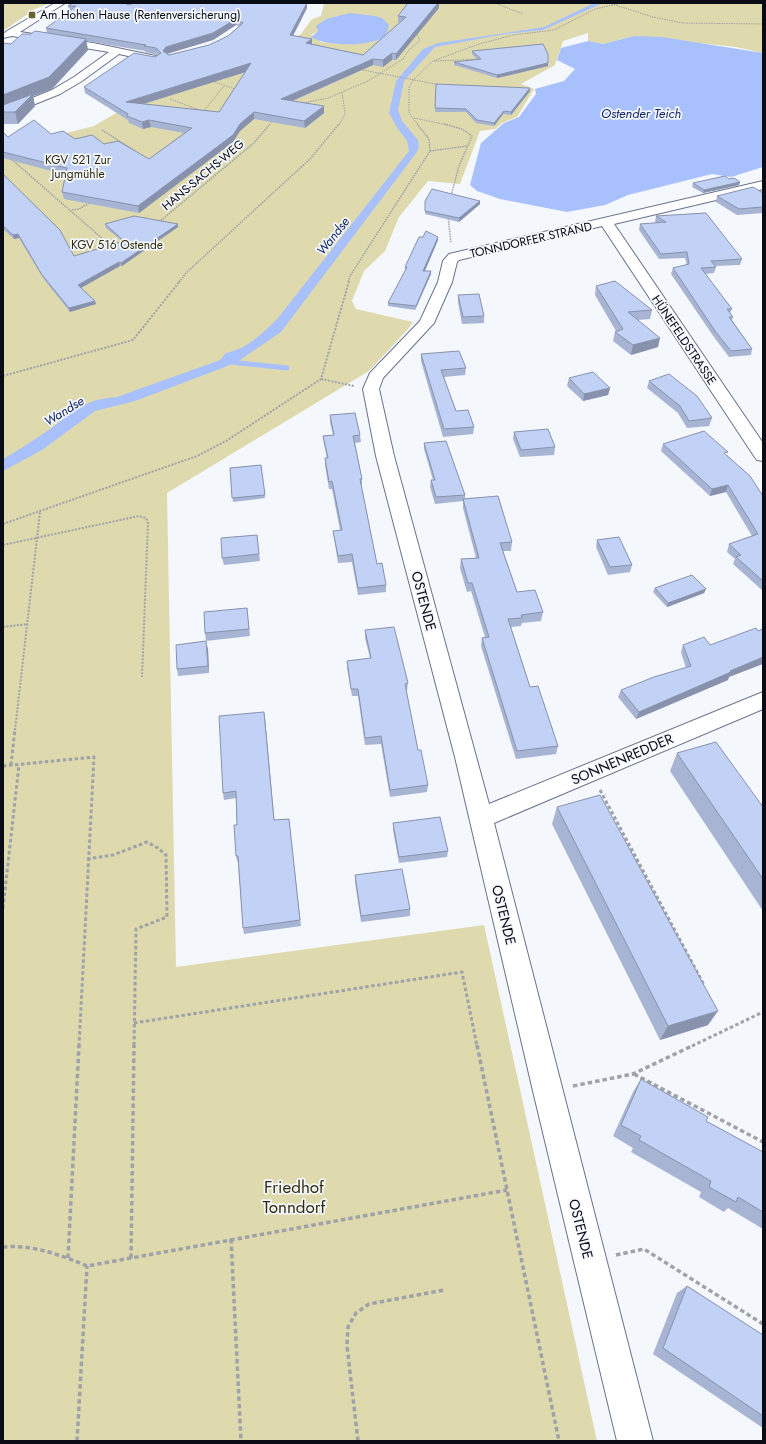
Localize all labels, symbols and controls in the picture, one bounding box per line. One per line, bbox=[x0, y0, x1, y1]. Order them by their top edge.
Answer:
place label: Am Hohen Hause (Rentenversicherung) bbox=[40, 6, 241, 24]
marker: Am Hohen Hause (Rentenversicherung) bbox=[27, 10, 37, 20]
water label: Ostender Teich bbox=[601, 104, 681, 123]
street label: HANS-SACHS-WEG bbox=[158, 135, 248, 215]
park label: KGV 521 Zur Jungmühle bbox=[45, 151, 112, 183]
water label: Wandse bbox=[312, 213, 354, 259]
street label: TONNDORFER STRAND bbox=[468, 217, 594, 263]
park label: KGV 516 Ostende bbox=[71, 236, 163, 254]
street label: HÜNEFELDSTRASSE bbox=[647, 292, 721, 388]
water label: Wandse bbox=[40, 391, 88, 431]
street label: OSTENDE bbox=[406, 569, 442, 633]
street label: SONNENREDDER bbox=[568, 728, 676, 790]
street label: OSTENDE bbox=[487, 883, 521, 947]
park label: Friedhof Tonndorf bbox=[262, 1175, 327, 1219]
street label: OSTENDE bbox=[564, 1197, 598, 1261]

